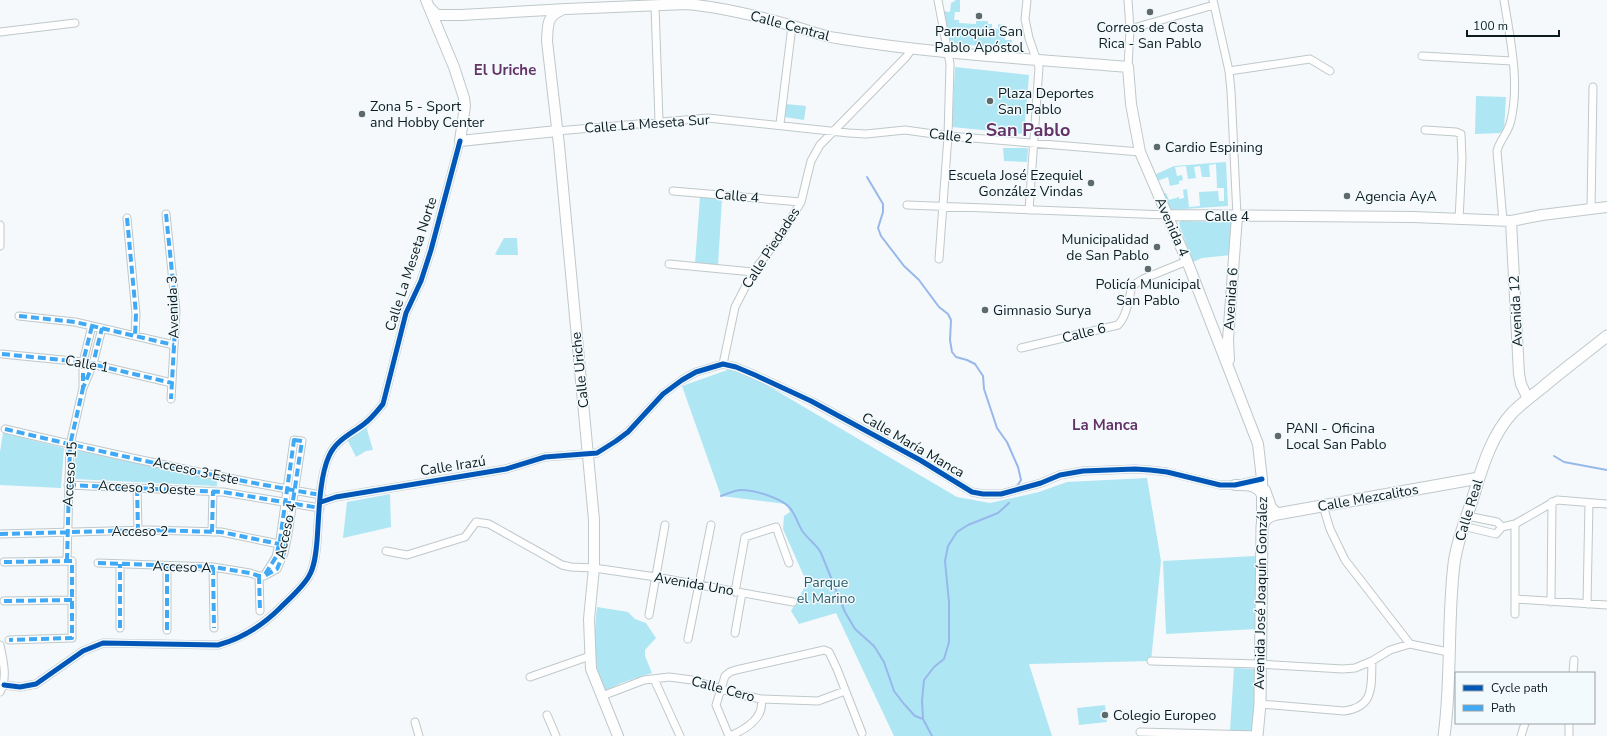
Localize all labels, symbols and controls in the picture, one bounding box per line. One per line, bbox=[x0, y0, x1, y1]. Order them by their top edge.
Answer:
street label: Calle Central bbox=[748, 6, 833, 46]
marker: Correos de Costa Rica - San Pablo bbox=[1145, 7, 1155, 17]
marker: Parroquia San Pablo Apóstol bbox=[974, 11, 984, 21]
scale bar bbox=[1467, 12, 1559, 38]
place label: Correos de Costa Rica - San Pablo bbox=[1096, 18, 1204, 53]
text: 100 m bbox=[1473, 18, 1508, 34]
place label: Parroquia San Pablo Apóstol bbox=[934, 22, 1024, 57]
district label: El Uriche bbox=[474, 60, 536, 80]
place label: Plaza Deportes San Pablo bbox=[998, 84, 1094, 119]
marker: Plaza Deportes San Pablo bbox=[985, 96, 995, 106]
place label: Zona 5 - Sport and Hobby Center bbox=[370, 97, 484, 132]
marker: Zona 5 - Sport and Hobby Center bbox=[357, 109, 367, 119]
street label: Calle La Meseta Sur bbox=[584, 110, 710, 138]
district label: San Pablo bbox=[986, 118, 1070, 142]
street label: Calle 2 bbox=[928, 124, 974, 148]
place label: Cardio Espining bbox=[1165, 138, 1263, 157]
marker: Cardio Espining bbox=[1152, 142, 1162, 152]
place label: Escuela José Ezequiel González Vindas bbox=[948, 166, 1084, 201]
marker: Escuela José Ezequiel González Vindas bbox=[1086, 178, 1096, 188]
street label: Calle 4 bbox=[714, 185, 760, 207]
place label: Agencia AyA bbox=[1355, 187, 1437, 206]
marker: Agencia AyA bbox=[1342, 191, 1352, 201]
street label: Avenida 4 bbox=[1150, 194, 1194, 260]
street label: Calle La Meseta Norte bbox=[380, 195, 442, 333]
street label: Calle Piedades bbox=[738, 203, 805, 292]
street label: Calle 4 bbox=[1205, 207, 1249, 226]
place label: Municipalidad de San Pablo bbox=[1062, 230, 1149, 265]
marker: Municipalidad de San Pablo bbox=[1152, 242, 1162, 252]
marker: Policía Municipal San Pablo bbox=[1143, 264, 1153, 274]
street label: Avenida 6 bbox=[1219, 267, 1243, 331]
street label: Avenida 3 bbox=[162, 275, 184, 339]
place label: Policía Municipal San Pablo bbox=[1096, 275, 1201, 310]
street label: Avenida 12 bbox=[1505, 275, 1527, 347]
place label: Gimnasio Surya bbox=[993, 301, 1092, 320]
marker: Gimnasio Surya bbox=[980, 305, 990, 315]
street label: Calle 6 bbox=[1060, 318, 1108, 348]
street label: Calle Uriche bbox=[567, 331, 593, 409]
street label: Calle 1 bbox=[64, 351, 110, 377]
street label: Calle María Manca bbox=[858, 408, 968, 482]
district label: La Manca bbox=[1072, 415, 1138, 435]
place label: PANI - Oficina Local San Pablo bbox=[1286, 419, 1387, 454]
marker: PANI - Oficina Local San Pablo bbox=[1273, 431, 1283, 441]
street label: Acceso 15 bbox=[58, 441, 82, 507]
street label: Calle Irazú bbox=[419, 451, 487, 481]
street label: Acceso 3 Este bbox=[151, 453, 241, 489]
street label: Acceso 3 Oeste bbox=[98, 476, 196, 500]
street label: Calle Real bbox=[1451, 476, 1488, 543]
street label: Calle Mezcalitos bbox=[1316, 480, 1420, 516]
street label: Avenida José Joaquín González bbox=[1250, 496, 1272, 690]
street label: Acceso 4 bbox=[271, 501, 301, 561]
street label: Acceso 2 bbox=[112, 522, 168, 541]
street label: Acceso A bbox=[152, 556, 212, 578]
street label: Avenida Uno bbox=[653, 568, 736, 600]
park label: Parque el Marino bbox=[797, 573, 856, 608]
street label: Calle Cero bbox=[689, 671, 757, 707]
legend bbox=[1455, 672, 1595, 724]
text: Cycle path bbox=[1491, 680, 1548, 696]
text: Path bbox=[1491, 700, 1516, 716]
place label: Colegio Europeo bbox=[1113, 706, 1216, 725]
marker: Colegio Europeo bbox=[1100, 710, 1110, 720]

